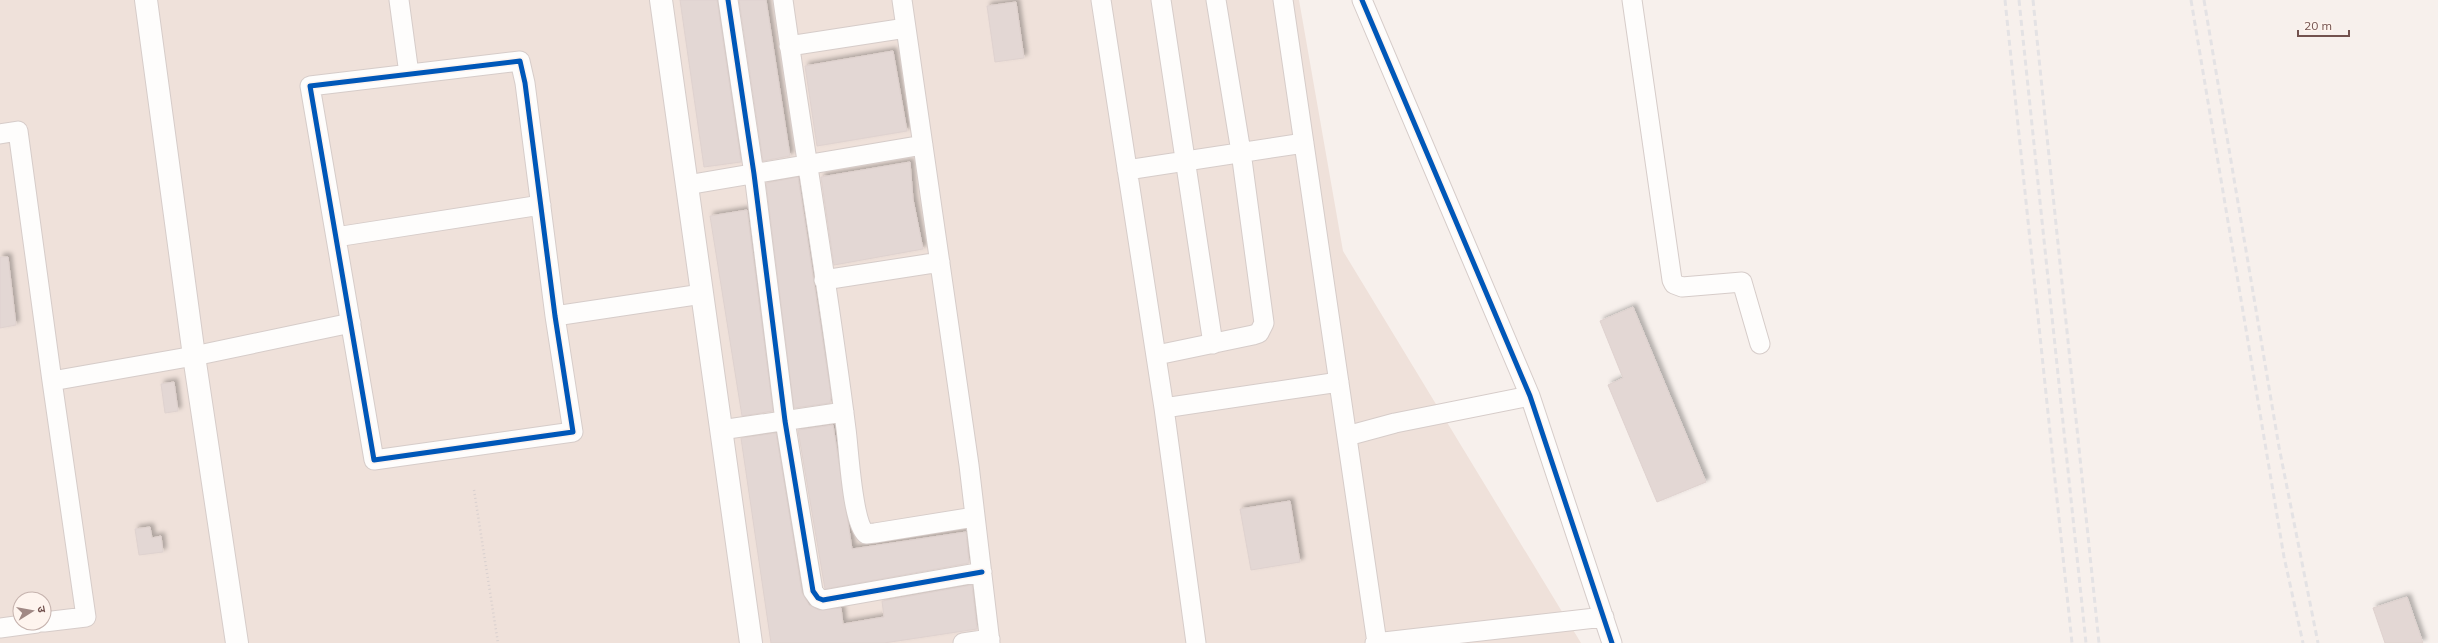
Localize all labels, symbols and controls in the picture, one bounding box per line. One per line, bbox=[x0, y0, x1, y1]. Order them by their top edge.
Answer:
scale bar bbox=[2298, 12, 2349, 38]
text: 20 m bbox=[2304, 18, 2332, 33]
north arrow bbox=[12, 591, 52, 631]
text: उ bbox=[34, 605, 49, 614]

